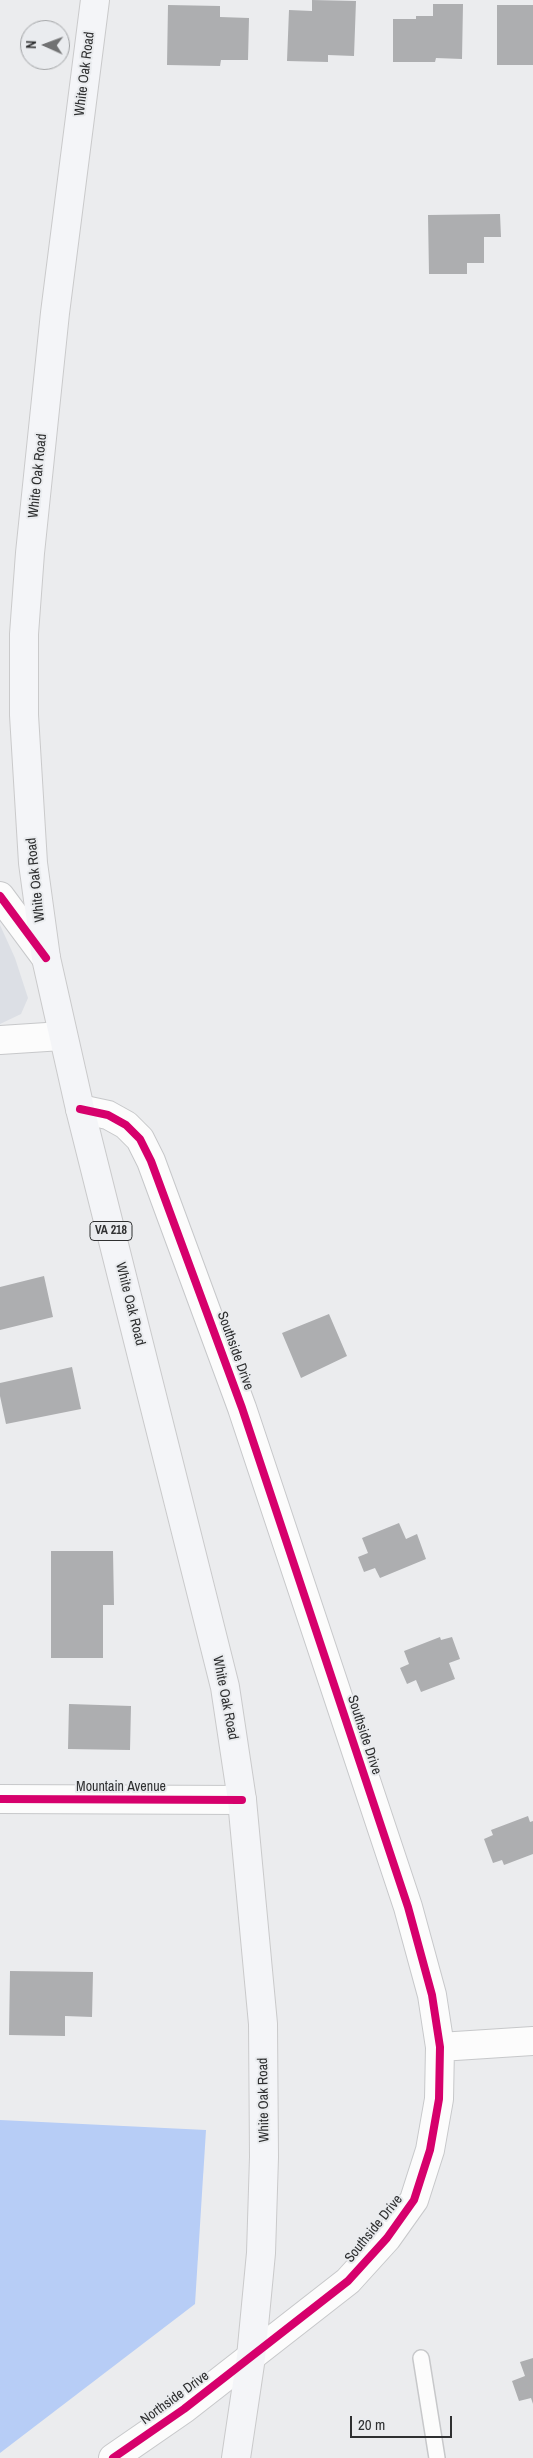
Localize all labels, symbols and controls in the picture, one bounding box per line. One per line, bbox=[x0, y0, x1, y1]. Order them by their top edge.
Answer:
north arrow bbox=[20, 20, 70, 70]
street label: White Oak Road bbox=[71, 31, 99, 117]
text: N bbox=[22, 40, 40, 49]
street label: White Oak Road bbox=[25, 433, 51, 519]
street label: White Oak Road bbox=[23, 837, 49, 923]
road number: VA 218 bbox=[90, 1222, 132, 1240]
street label: White Oak Road bbox=[112, 1261, 148, 1347]
street label: Southside Drive bbox=[213, 1309, 257, 1393]
street label: White Oak Road bbox=[209, 1655, 241, 1741]
street label: Southside Drive bbox=[343, 1693, 385, 1777]
street label: Mountain Avenue bbox=[76, 1779, 166, 1795]
street label: White Oak Road bbox=[255, 2057, 273, 2143]
street label: Southside Drive bbox=[342, 2192, 406, 2266]
street label: Northside Drive bbox=[138, 2368, 212, 2428]
scale bar bbox=[353, 2406, 456, 2438]
text: 20 m bbox=[358, 2414, 385, 2435]

